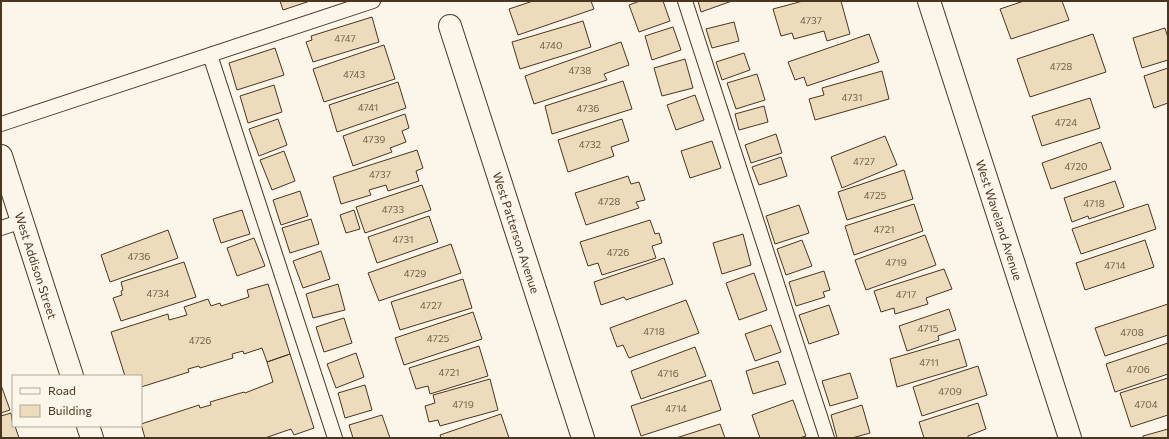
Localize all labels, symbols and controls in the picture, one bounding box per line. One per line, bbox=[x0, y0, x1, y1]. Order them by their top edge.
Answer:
house number: 4737 bbox=[800, 14, 822, 26]
house number: 4747 bbox=[334, 32, 356, 44]
house number: 4740 bbox=[539, 39, 563, 51]
house number: 4728 bbox=[1050, 60, 1072, 72]
house number: 4738 bbox=[569, 64, 591, 76]
house number: 4743 bbox=[343, 68, 365, 80]
house number: 4731 bbox=[841, 91, 863, 103]
house number: 4741 bbox=[358, 101, 378, 113]
house number: 4736 bbox=[577, 102, 599, 114]
house number: 4724 bbox=[1055, 116, 1077, 128]
house number: 4739 bbox=[363, 133, 385, 145]
house number: 4732 bbox=[579, 138, 602, 150]
house number: 4727 bbox=[853, 155, 875, 167]
street label: West Waveland Avenue bbox=[974, 158, 1026, 282]
house number: 4720 bbox=[1064, 160, 1088, 172]
house number: 4737 bbox=[369, 168, 391, 180]
street label: West Patterson Avenue bbox=[491, 170, 543, 295]
house number: 4725 bbox=[864, 189, 886, 201]
house number: 4728 bbox=[598, 195, 620, 207]
house number: 4718 bbox=[1083, 197, 1105, 209]
house number: 4733 bbox=[382, 203, 405, 215]
street label: West Addison Street bbox=[13, 210, 60, 321]
house number: 4721 bbox=[874, 223, 894, 235]
house number: 4731 bbox=[392, 233, 414, 245]
house number: 4726 bbox=[607, 246, 629, 258]
house number: 4736 bbox=[128, 250, 150, 262]
house number: 4719 bbox=[885, 256, 907, 268]
house number: 4714 bbox=[1104, 259, 1126, 271]
house number: 4729 bbox=[404, 267, 426, 279]
house number: 4734 bbox=[147, 287, 169, 299]
house number: 4717 bbox=[896, 288, 916, 300]
house number: 4727 bbox=[420, 299, 442, 311]
house number: 4715 bbox=[917, 322, 939, 334]
house number: 4718 bbox=[643, 325, 665, 337]
house number: 4708 bbox=[1120, 326, 1144, 338]
house number: 4725 bbox=[427, 332, 449, 344]
house number: 4726 bbox=[189, 334, 211, 346]
house number: 4711 bbox=[919, 356, 939, 368]
house number: 4706 bbox=[1126, 363, 1150, 375]
house number: 4721 bbox=[439, 366, 459, 378]
house number: 4716 bbox=[657, 367, 679, 379]
legend bbox=[12, 375, 142, 427]
text: Road bbox=[48, 383, 76, 397]
house number: 4709 bbox=[938, 385, 962, 397]
house number: 4719 bbox=[452, 398, 474, 410]
house number: 4704 bbox=[1134, 398, 1158, 410]
house number: 4714 bbox=[665, 402, 687, 414]
text: Building bbox=[48, 403, 92, 417]

